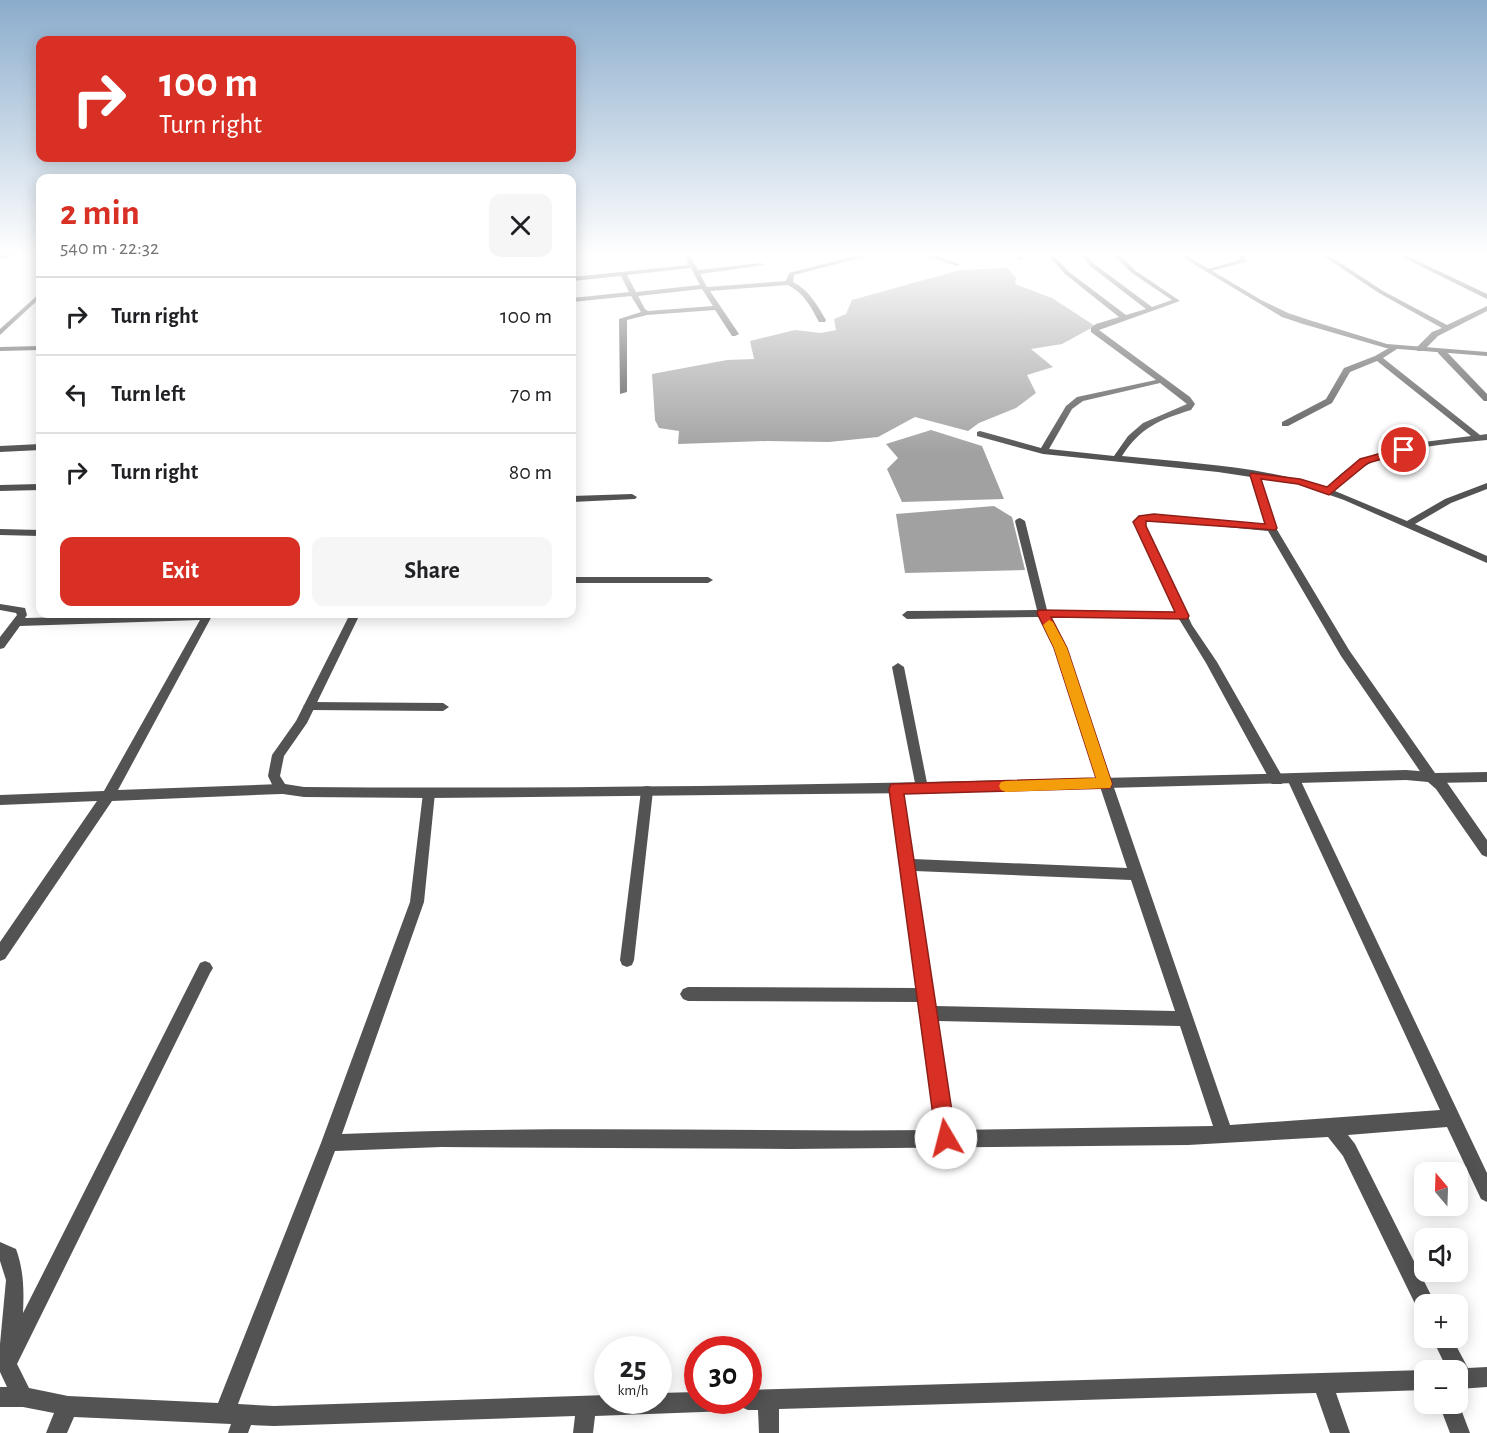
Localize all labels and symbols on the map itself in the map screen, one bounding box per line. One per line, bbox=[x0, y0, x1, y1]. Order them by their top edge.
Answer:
pin bbox=[1378, 424, 1429, 475]
position arrow bbox=[914, 1106, 978, 1170]
north arrow bbox=[1414, 1162, 1468, 1216]
speed limit sign: 30 bbox=[684, 1336, 762, 1414]

